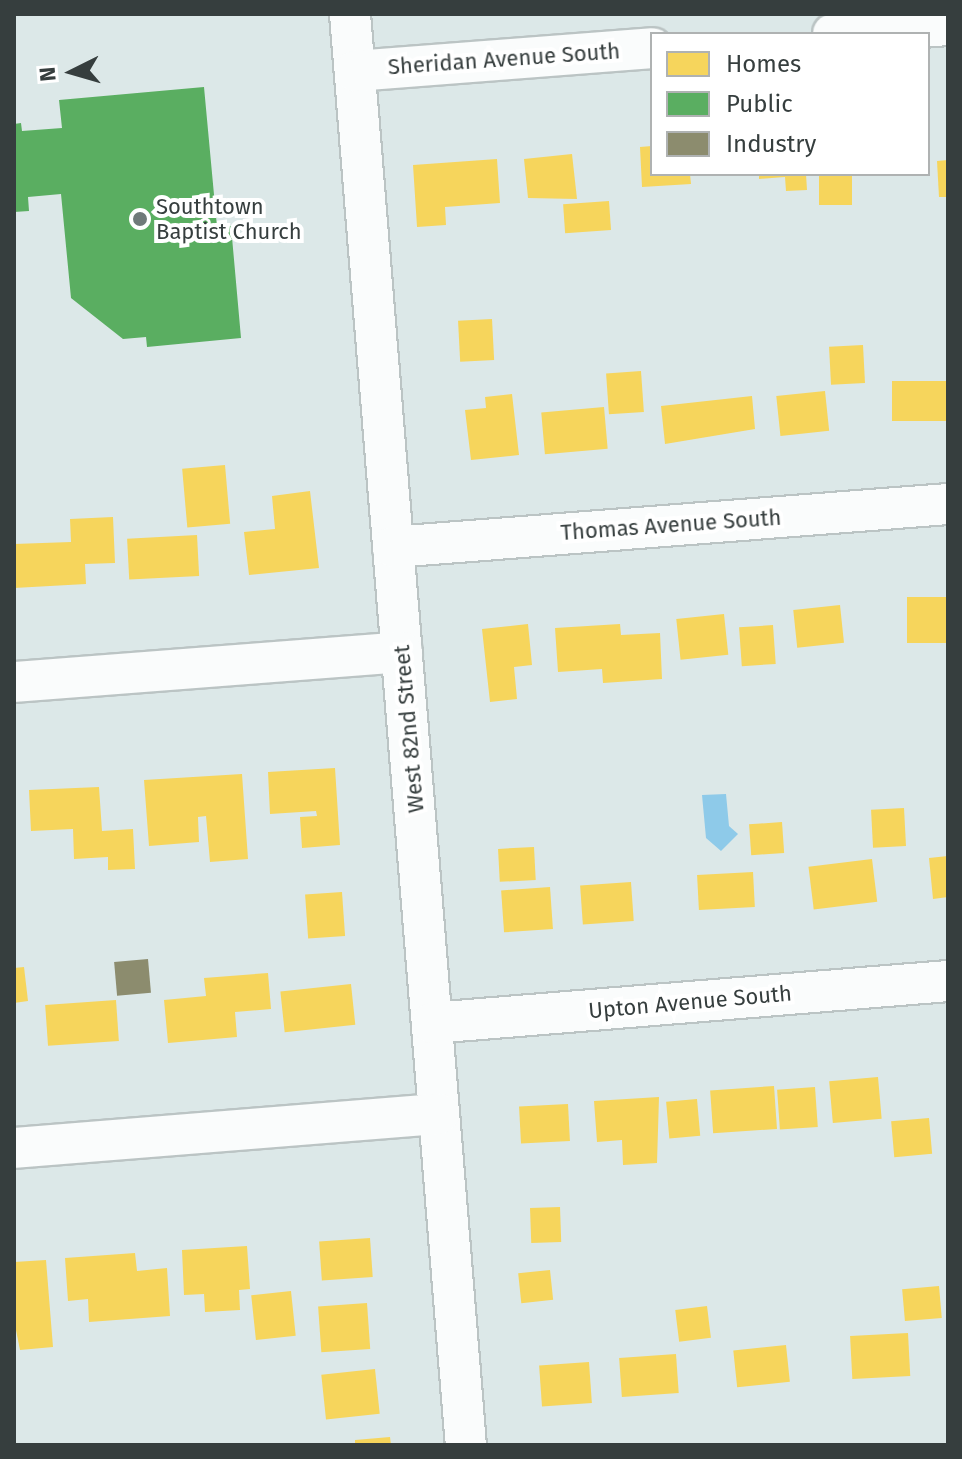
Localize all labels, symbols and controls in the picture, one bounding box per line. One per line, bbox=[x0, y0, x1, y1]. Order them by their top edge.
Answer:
north arrow bbox=[32, 32, 112, 112]
legend bbox=[650, 32, 930, 176]
street label: Sheridan Avenue South bbox=[387, 38, 621, 80]
text: Homes bbox=[726, 50, 801, 78]
text: N bbox=[34, 66, 62, 83]
text: Public bbox=[726, 90, 793, 118]
text: Industry bbox=[726, 130, 816, 158]
place label: Southtown Baptist Church bbox=[156, 193, 302, 244]
marker: Southtown Baptist Church bbox=[131, 210, 149, 228]
street label: Thomas Avenue South bbox=[560, 504, 782, 546]
street label: West 82nd Street bbox=[389, 644, 429, 814]
street label: Upton Avenue South bbox=[587, 980, 793, 1024]

